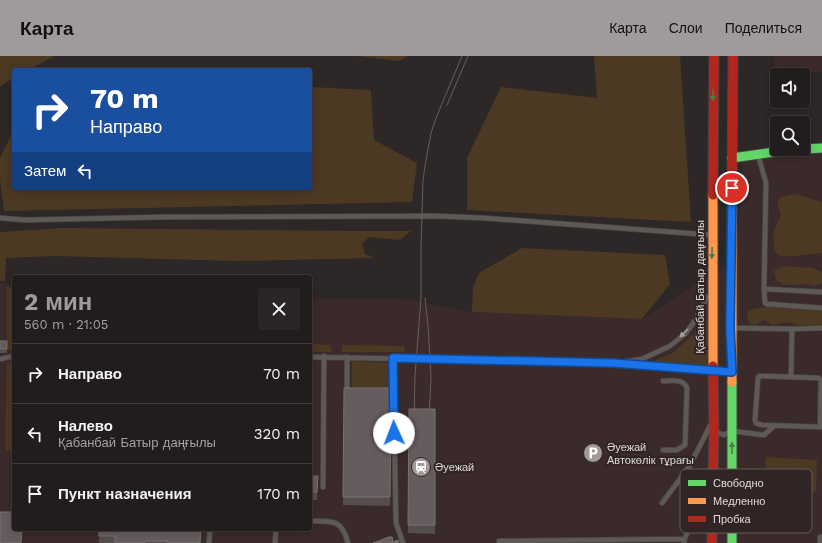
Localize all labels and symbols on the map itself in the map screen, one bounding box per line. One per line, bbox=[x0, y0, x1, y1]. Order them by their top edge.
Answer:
one-way arrow bbox=[710, 89, 716, 102]
pin bbox=[715, 171, 749, 205]
street label: Қабанбай Батыр даңғылы bbox=[694, 220, 707, 354]
one-way arrow bbox=[709, 247, 715, 260]
one-way arrow bbox=[679, 329, 689, 338]
position arrow bbox=[373, 412, 415, 454]
place label: Әуежай Автокөлік тұрағы bbox=[607, 441, 694, 467]
one-way arrow bbox=[729, 441, 735, 454]
parking icon: Әуежай Автокөлік тұрағы bbox=[582, 442, 604, 464]
station icon: Әуежай bbox=[410, 456, 432, 478]
place label: Әуежай bbox=[435, 461, 474, 474]
legend bbox=[680, 469, 812, 533]
text: Свободно bbox=[713, 477, 764, 490]
text: Медленно bbox=[713, 495, 765, 508]
text: Пробка bbox=[713, 513, 751, 526]

